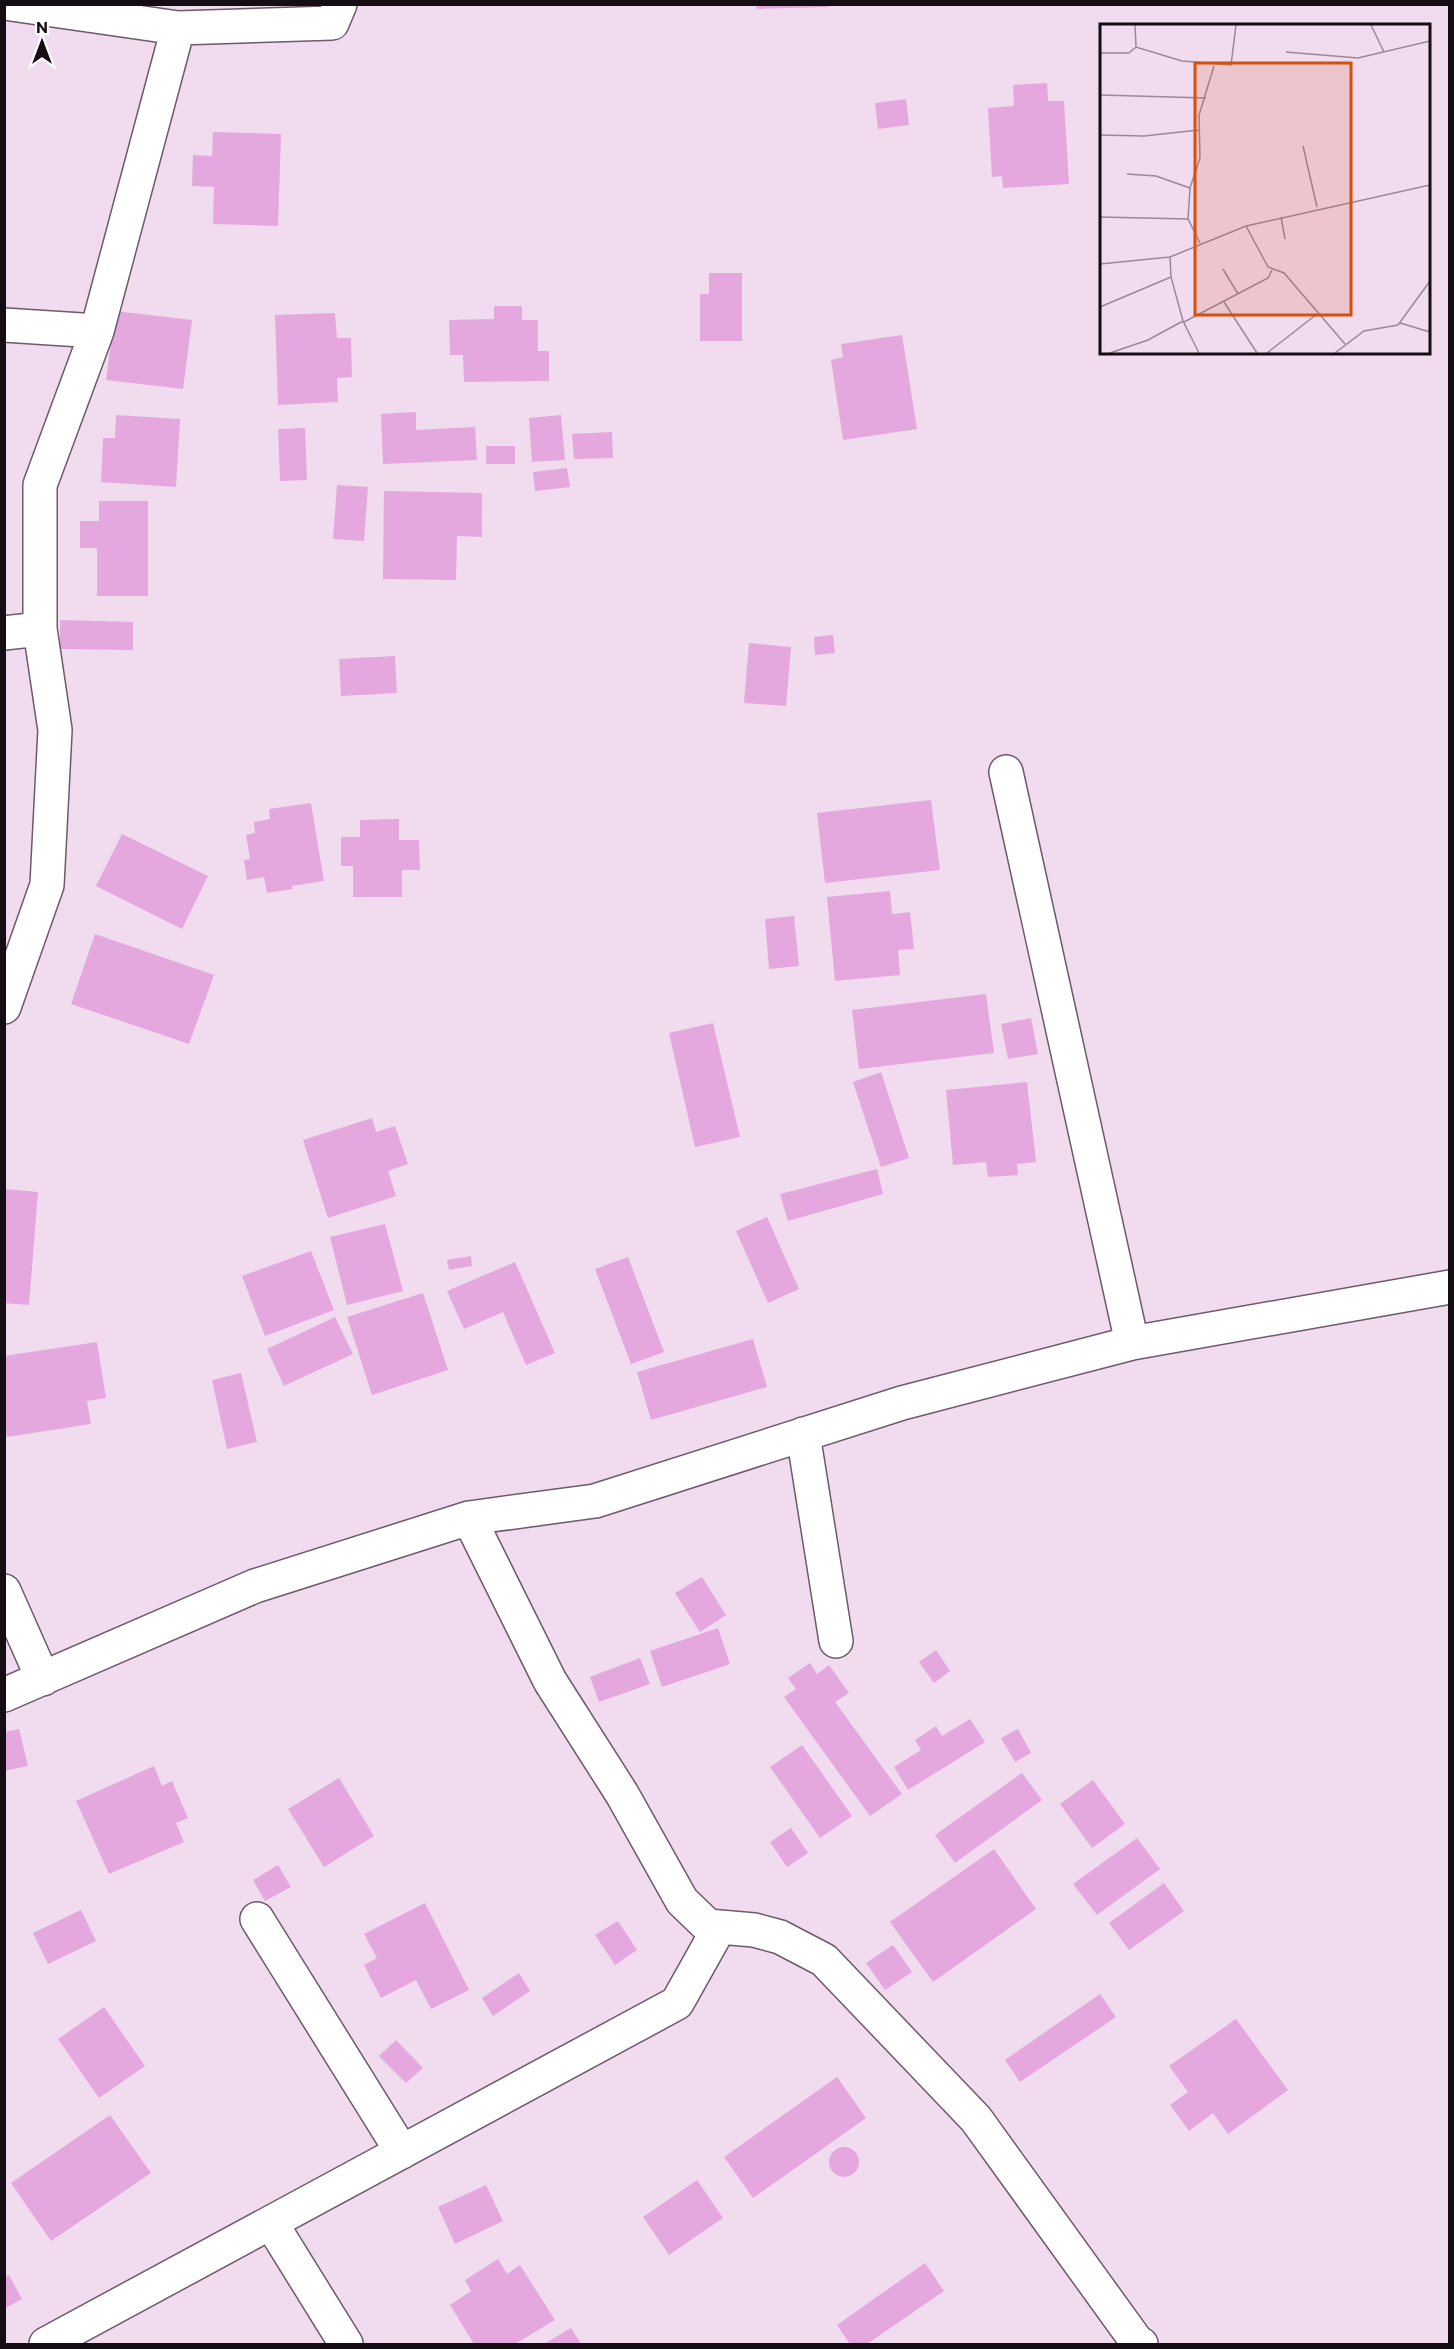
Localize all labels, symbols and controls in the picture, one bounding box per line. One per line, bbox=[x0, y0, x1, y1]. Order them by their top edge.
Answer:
north arrow bbox=[12, 12, 72, 72]
text: N bbox=[36, 17, 48, 36]
inset map bbox=[1100, 24, 1430, 354]

